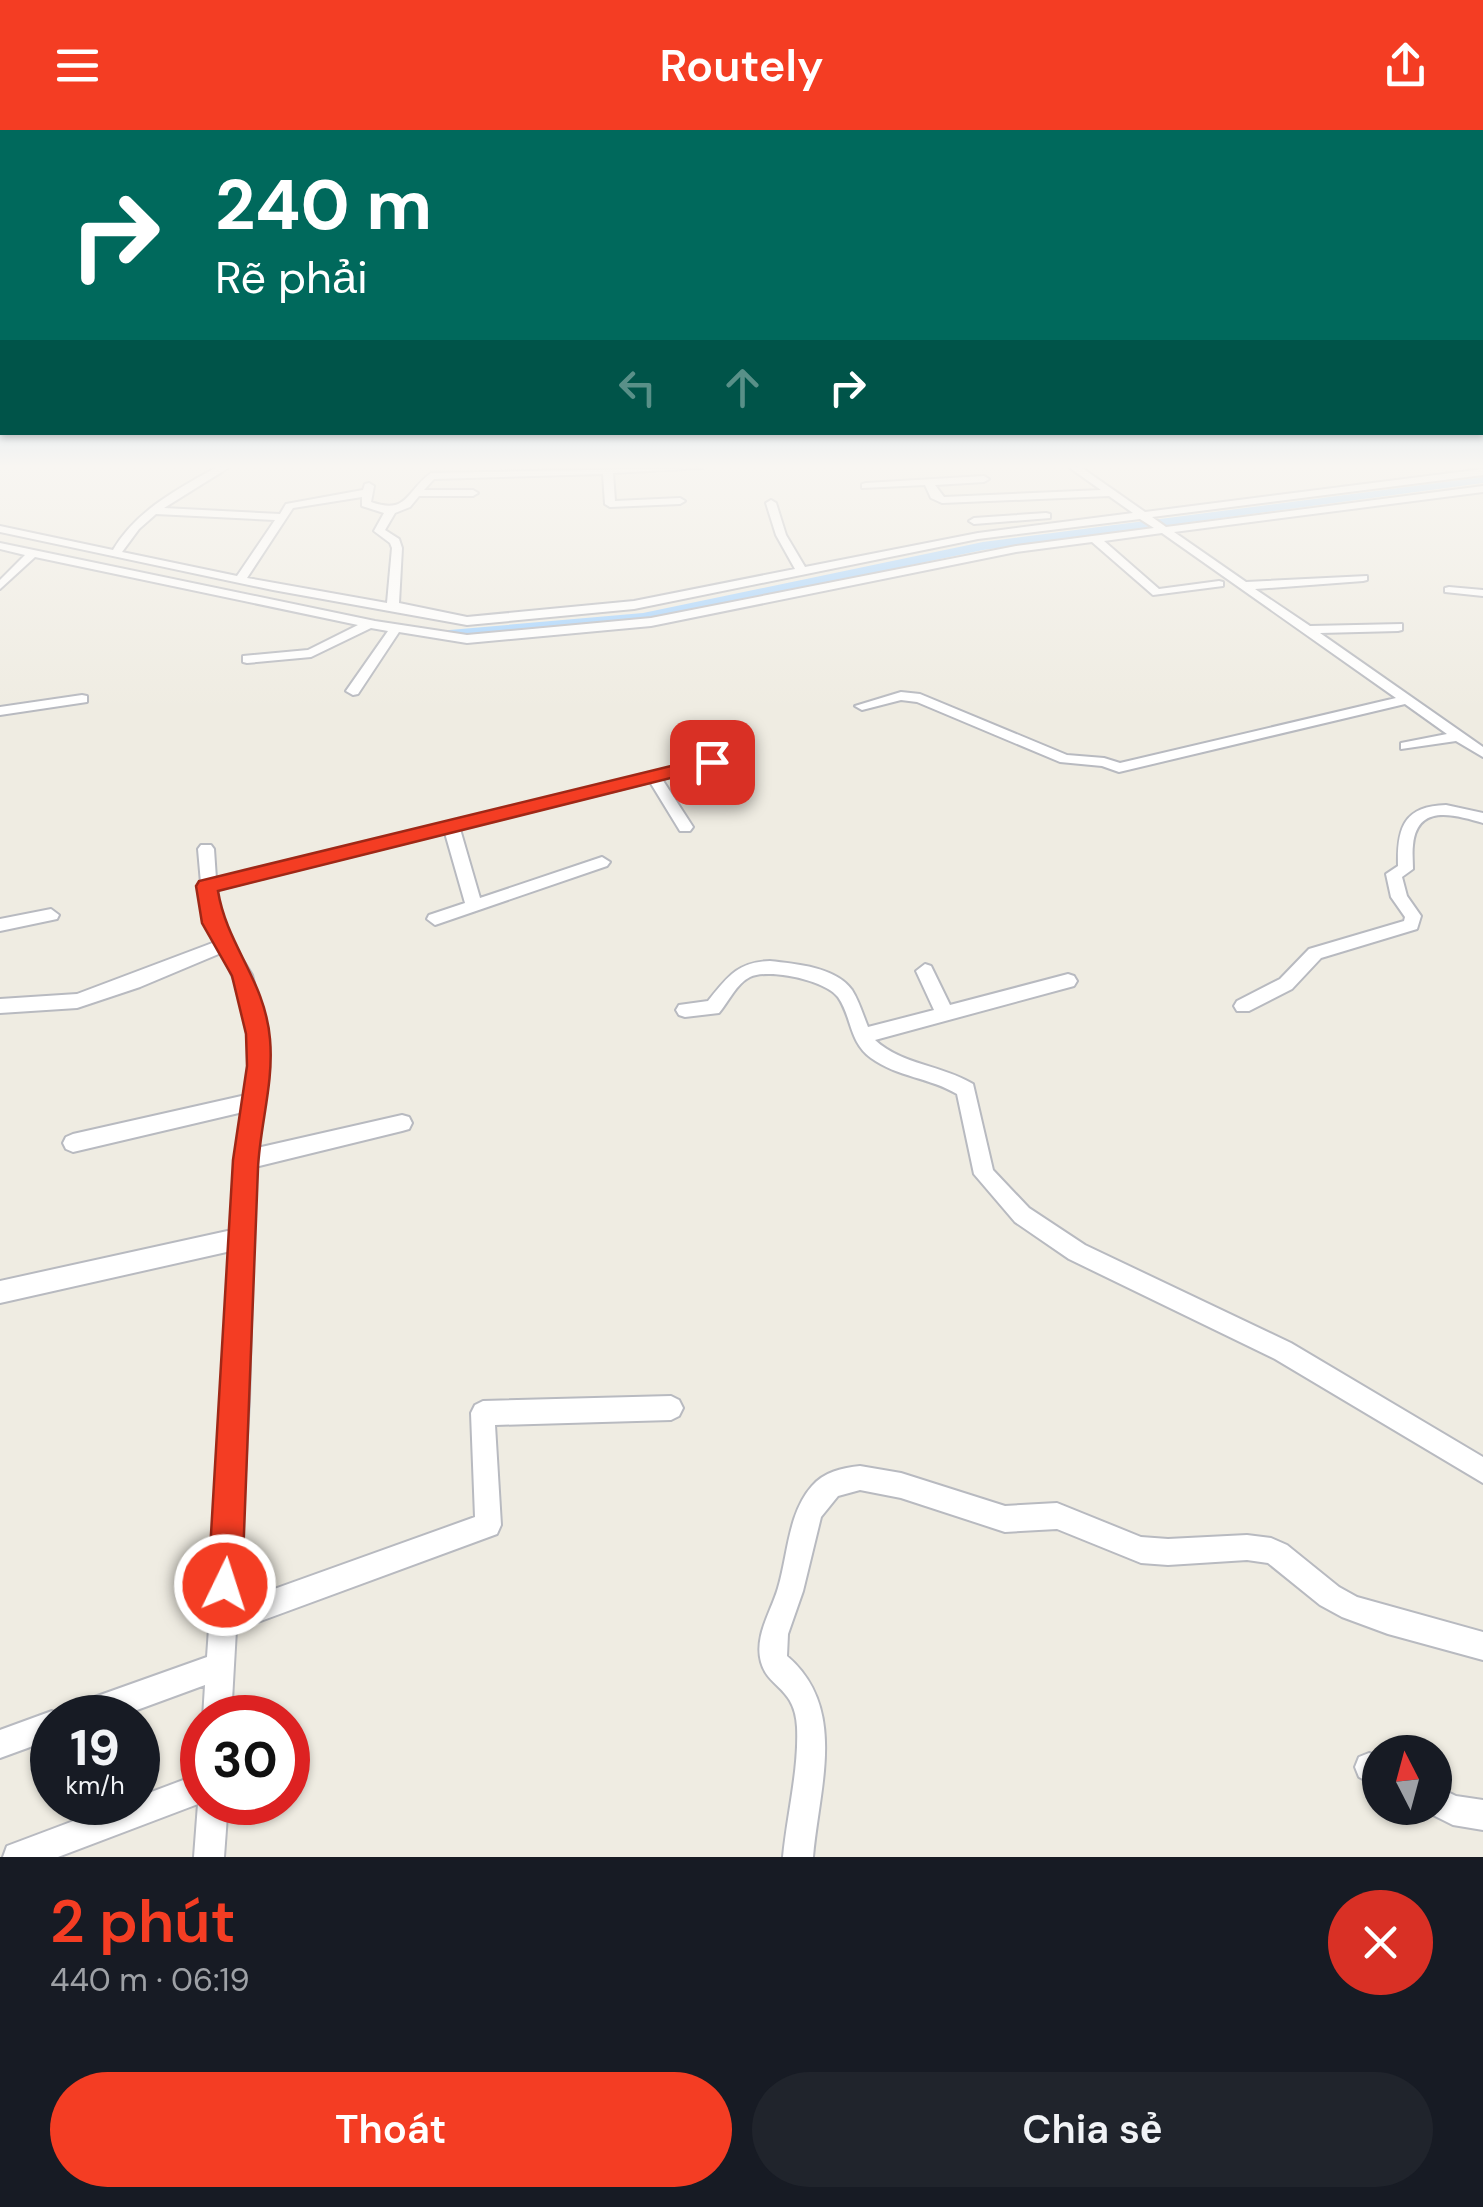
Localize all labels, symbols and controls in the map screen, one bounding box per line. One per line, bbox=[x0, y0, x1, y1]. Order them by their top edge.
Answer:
text: Routely bbox=[660, 36, 823, 95]
icon: menu bbox=[50, 38, 105, 93]
icon: share bbox=[1378, 38, 1433, 93]
text: 240 m bbox=[215, 160, 432, 251]
icon: right bbox=[50, 170, 180, 300]
text: Rẽ phải bbox=[215, 248, 368, 307]
icon: left bbox=[610, 360, 665, 415]
icon: ahead bbox=[715, 360, 770, 415]
icon: right bbox=[820, 360, 875, 415]
pin bbox=[670, 720, 755, 805]
icon: arrive bbox=[685, 735, 740, 790]
position arrow bbox=[173, 1533, 277, 1637]
speed limit sign: 30 bbox=[180, 1695, 310, 1825]
text: 19 bbox=[70, 1715, 120, 1781]
north arrow bbox=[1362, 1735, 1452, 1825]
map controls bbox=[1362, 1735, 1452, 1825]
text: km/h bbox=[65, 1769, 125, 1802]
text: 2 phút bbox=[50, 1882, 236, 1961]
button: close bbox=[1328, 1890, 1433, 1995]
text: 440 m · 06:19 bbox=[50, 1959, 250, 2001]
button: Thoát bbox=[50, 2072, 732, 2187]
button: Chia sẻ bbox=[752, 2072, 1433, 2187]

